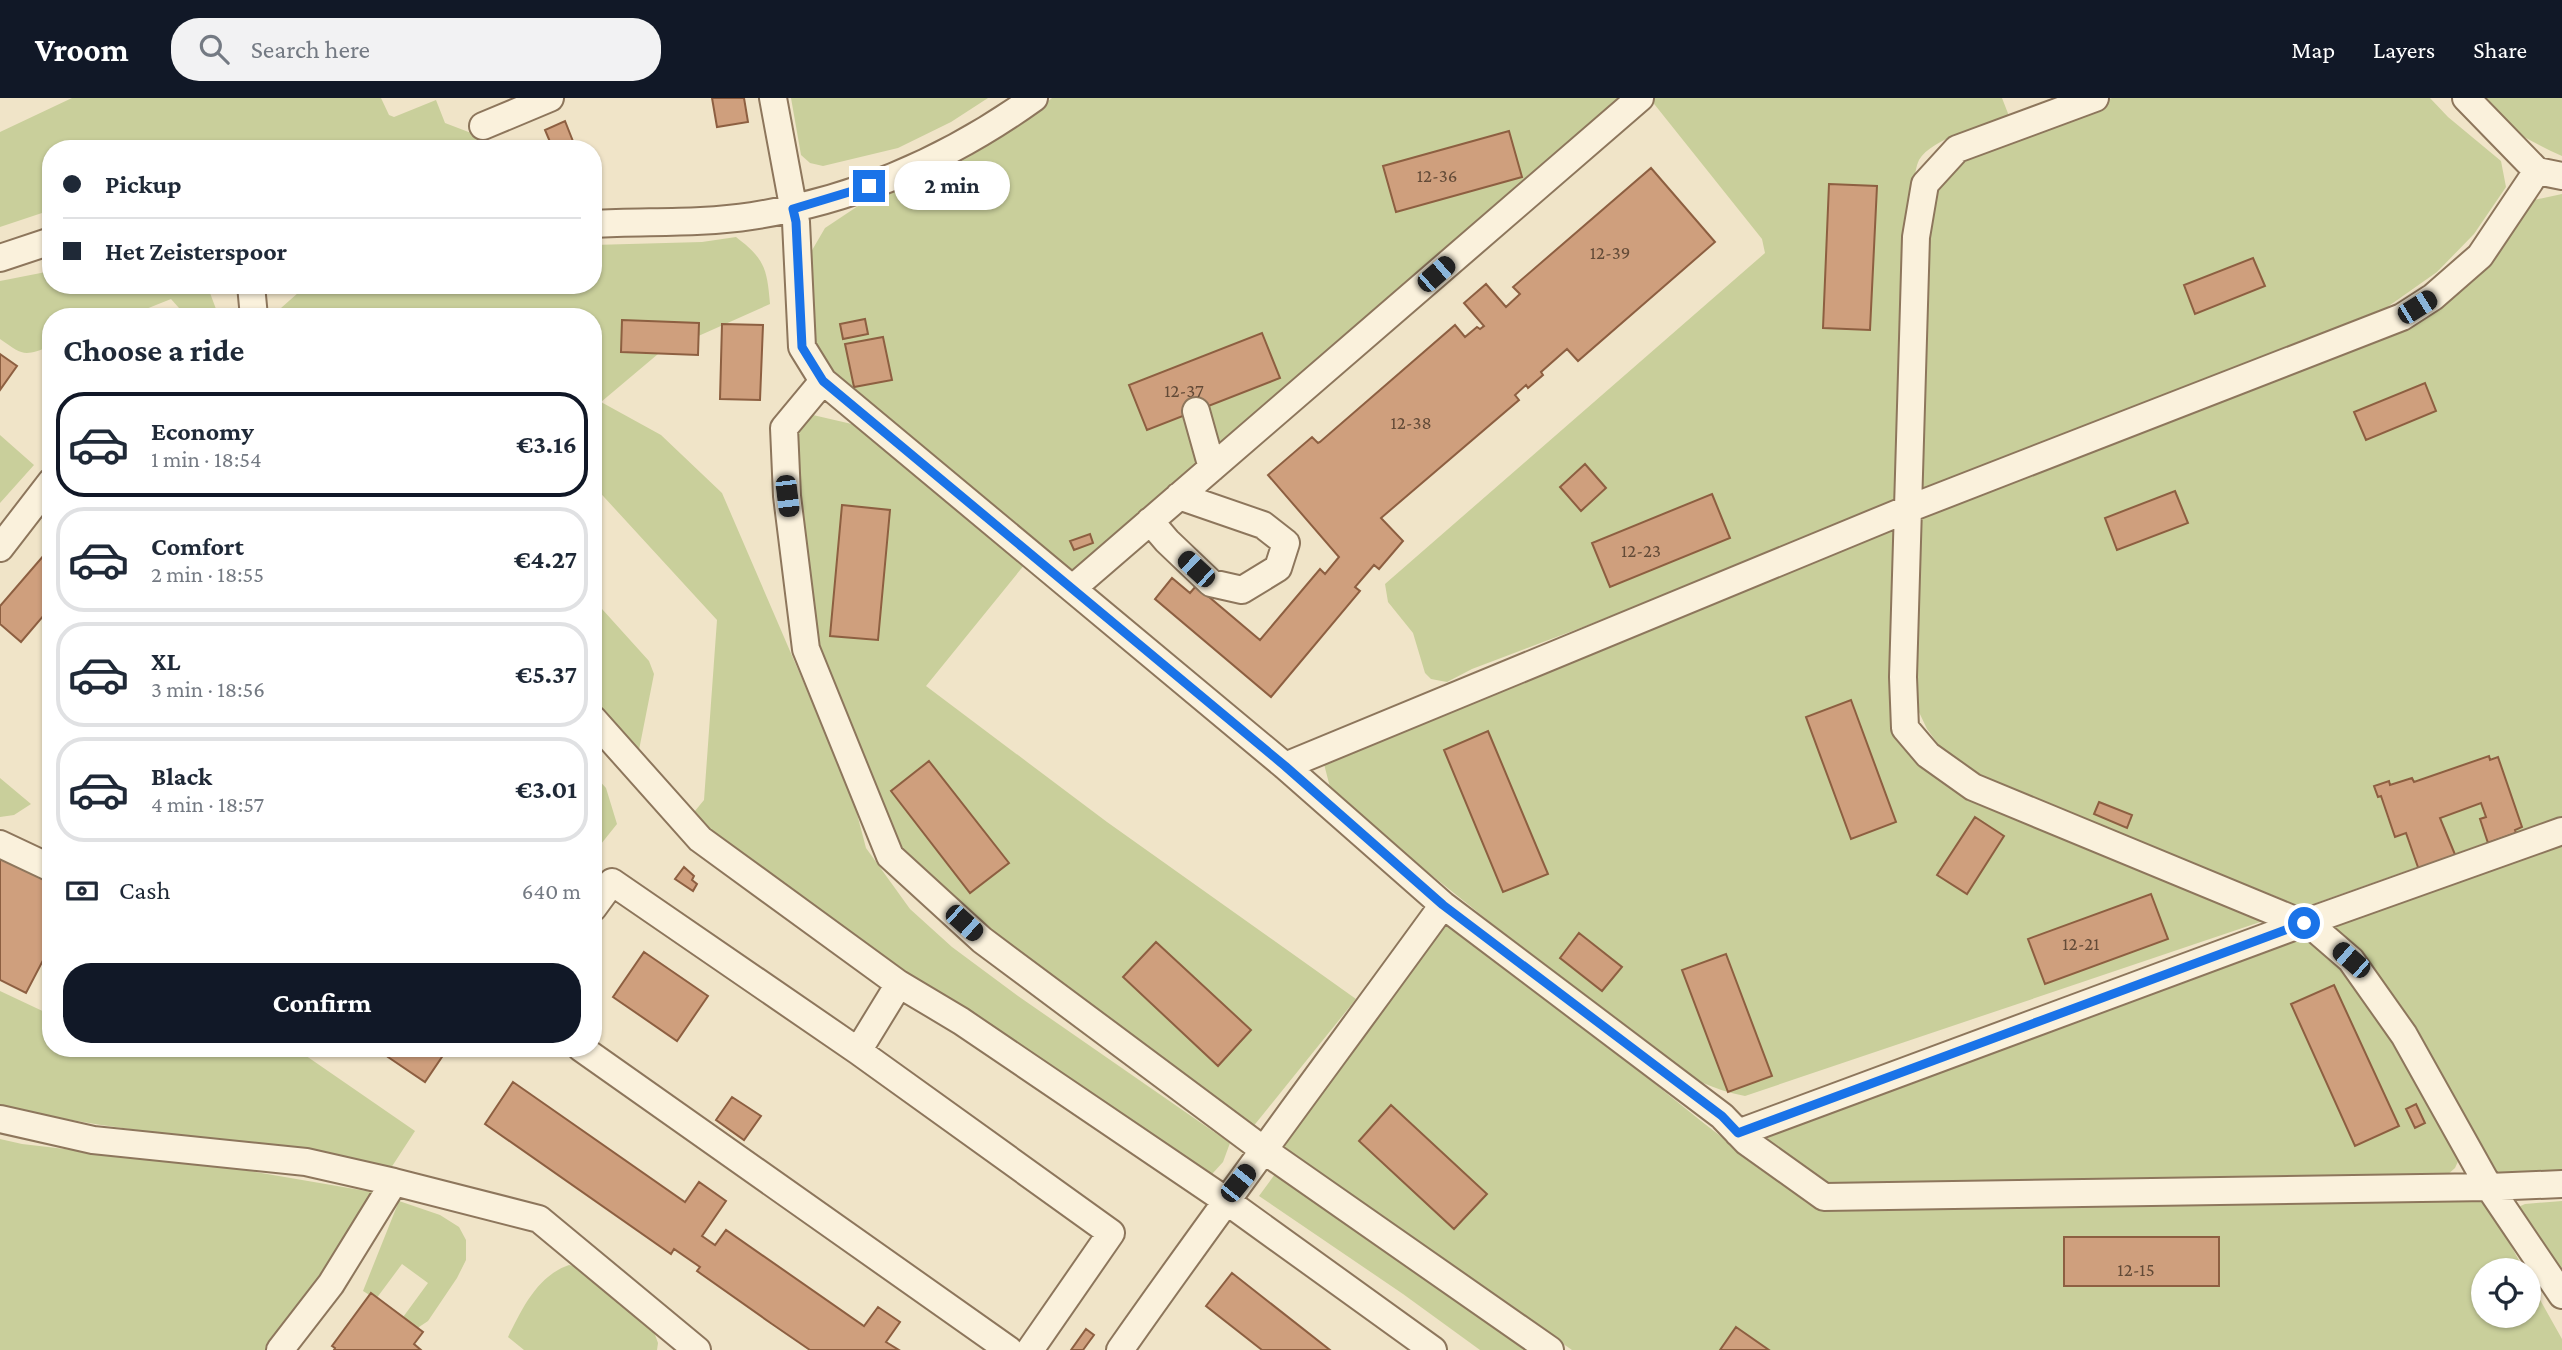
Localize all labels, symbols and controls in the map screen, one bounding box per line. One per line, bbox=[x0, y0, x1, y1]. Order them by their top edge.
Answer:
search box bbox=[171, 18, 661, 81]
icon: search bbox=[195, 30, 233, 68]
text: Vroom bbox=[35, 31, 129, 68]
text: Search here bbox=[251, 35, 370, 64]
text: Map bbox=[2291, 36, 2335, 63]
text: Layers bbox=[2373, 36, 2435, 63]
text: Share bbox=[2473, 36, 2527, 63]
callout: 2 min bbox=[894, 162, 1009, 210]
house number: 12-36 bbox=[1417, 165, 1457, 186]
text: Pickup bbox=[105, 170, 182, 199]
route end bbox=[853, 170, 885, 202]
text: 2 min bbox=[924, 172, 980, 198]
text: Het Zeisterspoor bbox=[105, 237, 287, 266]
house number: 12-39 bbox=[1590, 242, 1630, 263]
car bbox=[1414, 252, 1459, 296]
car bbox=[2394, 287, 2441, 327]
text: Choose a ride bbox=[63, 332, 244, 368]
house number: 12-37 bbox=[1164, 380, 1204, 401]
house number: 12-38 bbox=[1390, 412, 1432, 433]
icon: car bbox=[67, 413, 130, 476]
text: Economy bbox=[151, 417, 254, 446]
text: €3.16 bbox=[516, 430, 577, 459]
text: 1 min · 18:54 bbox=[151, 446, 262, 472]
car bbox=[775, 474, 800, 518]
icon: car bbox=[67, 528, 130, 591]
text: Comfort bbox=[151, 532, 244, 561]
house number: 12-23 bbox=[1621, 540, 1661, 561]
text: €4.27 bbox=[514, 545, 577, 574]
car bbox=[1174, 547, 1219, 591]
text: 2 min · 18:55 bbox=[151, 561, 264, 587]
icon: car bbox=[67, 643, 130, 706]
text: XL bbox=[151, 647, 180, 676]
text: €5.37 bbox=[515, 660, 577, 689]
text: 3 min · 18:56 bbox=[151, 676, 265, 702]
icon: car bbox=[67, 758, 130, 821]
text: Black bbox=[151, 762, 212, 791]
text: €3.01 bbox=[515, 775, 577, 804]
text: 4 min · 18:57 bbox=[151, 791, 264, 817]
icon: cash bbox=[63, 872, 101, 910]
text: Cash bbox=[119, 876, 170, 905]
text: 640 m bbox=[522, 878, 581, 904]
car bbox=[942, 901, 987, 945]
route start bbox=[2288, 907, 2320, 939]
house number: 12-21 bbox=[2062, 933, 2100, 954]
car bbox=[2329, 938, 2374, 982]
button: Confirm bbox=[63, 963, 581, 1043]
car bbox=[1217, 1160, 1260, 1206]
map controls bbox=[2471, 1258, 2541, 1328]
button: locate bbox=[2471, 1258, 2541, 1328]
house number: 12-15 bbox=[2117, 1259, 2155, 1280]

